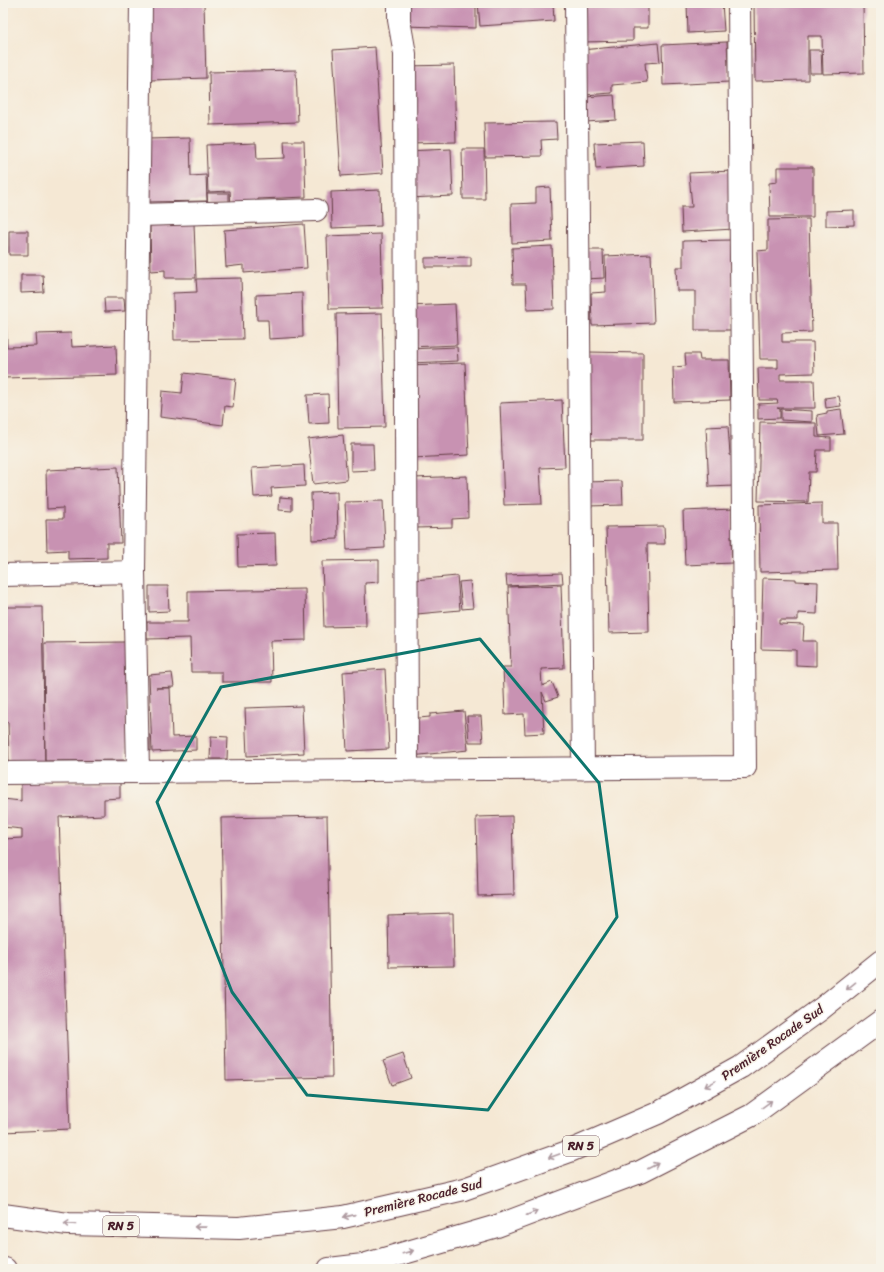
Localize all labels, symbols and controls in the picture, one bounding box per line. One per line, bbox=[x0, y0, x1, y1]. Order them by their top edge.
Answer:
one-way arrow bbox=[845, 981, 856, 990]
street label: Première Rocade Sud bbox=[716, 998, 829, 1087]
one-way arrow bbox=[704, 1081, 716, 1088]
one-way arrow bbox=[762, 1100, 773, 1108]
road number: RN 5 bbox=[563, 1136, 599, 1156]
one-way arrow bbox=[548, 1153, 560, 1161]
one-way arrow bbox=[647, 1161, 659, 1169]
street label: Première Rocade Sud bbox=[362, 1171, 486, 1223]
one-way arrow bbox=[525, 1208, 537, 1216]
one-way arrow bbox=[343, 1212, 356, 1220]
road number: RN 5 bbox=[103, 1216, 139, 1236]
one-way arrow bbox=[64, 1221, 77, 1228]
one-way arrow bbox=[194, 1224, 207, 1231]
one-way arrow bbox=[401, 1248, 414, 1255]

